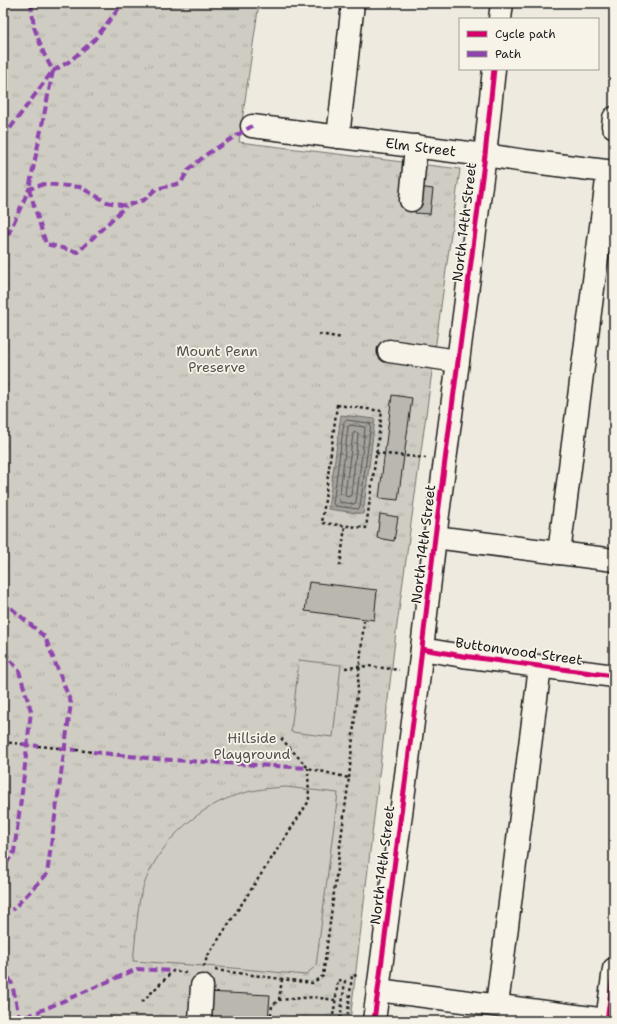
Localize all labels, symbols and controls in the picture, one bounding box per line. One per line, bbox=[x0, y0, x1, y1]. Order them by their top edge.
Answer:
legend bbox=[459, 18, 599, 70]
text: Cycle path bbox=[495, 26, 556, 42]
text: Path bbox=[495, 46, 521, 62]
street label: Elm Street bbox=[384, 134, 457, 160]
street label: North 14th Street bbox=[448, 161, 480, 283]
park label: Mount Penn Preserve bbox=[176, 342, 258, 376]
street label: North 14th Street bbox=[407, 483, 439, 605]
street label: Buttonwood Street bbox=[454, 633, 584, 669]
park label: Hillside Playground bbox=[214, 729, 291, 763]
street label: North 14th Street bbox=[366, 804, 398, 926]

